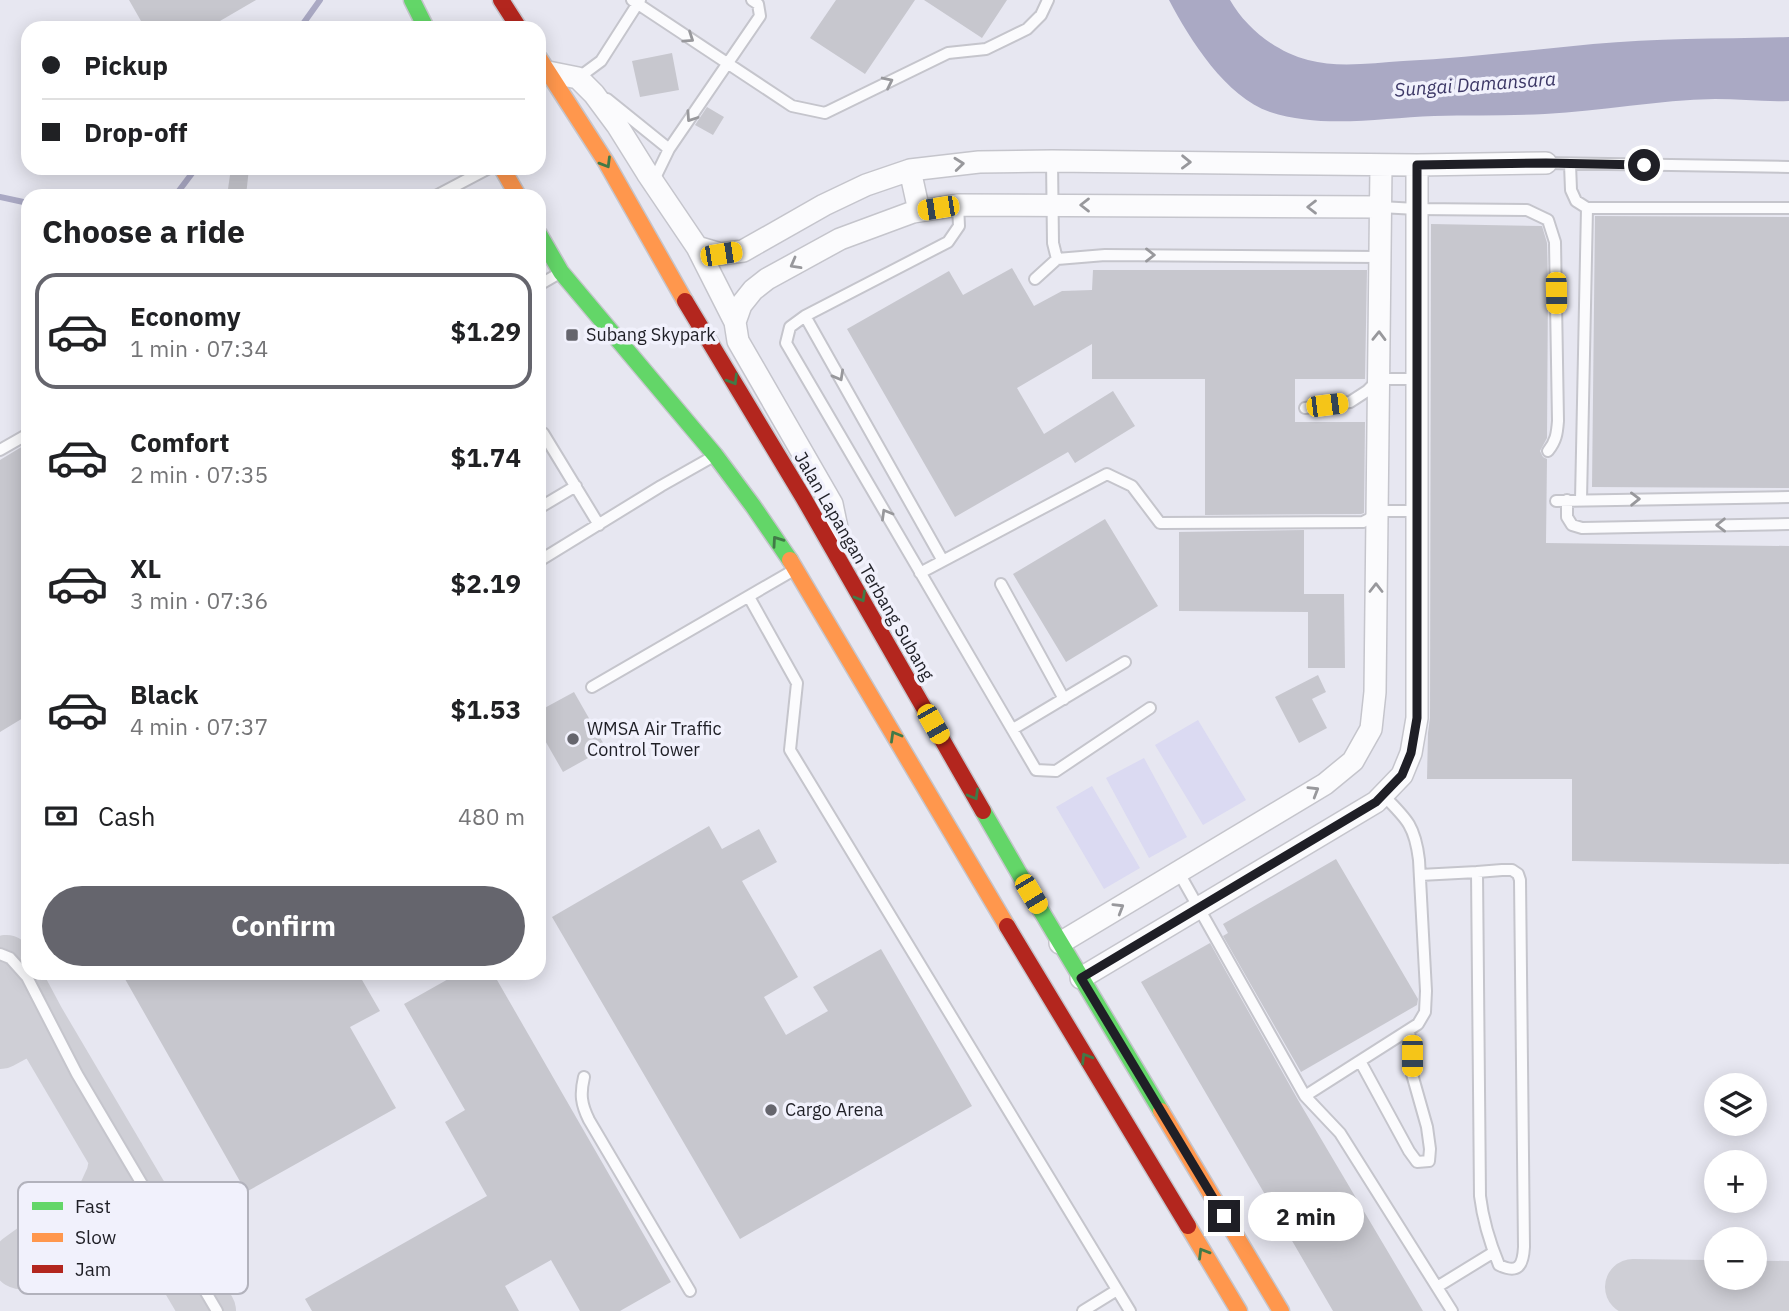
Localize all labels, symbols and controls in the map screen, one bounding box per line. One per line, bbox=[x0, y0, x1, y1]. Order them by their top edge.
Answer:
one-way arrow bbox=[681, 30, 694, 43]
text: Pickup bbox=[84, 48, 168, 82]
water label: Sungai Damansara bbox=[1393, 66, 1557, 102]
one-way arrow bbox=[881, 77, 893, 91]
one-way arrow bbox=[687, 109, 699, 122]
text: Drop-off bbox=[84, 115, 187, 149]
route start bbox=[1628, 149, 1660, 181]
one-way arrow bbox=[1181, 154, 1192, 170]
one-way arrow bbox=[597, 155, 610, 168]
one-way arrow bbox=[953, 157, 964, 172]
car bbox=[916, 194, 961, 222]
one-way arrow bbox=[1079, 197, 1089, 213]
one-way arrow bbox=[1306, 199, 1317, 214]
text: Choose a ride bbox=[42, 210, 245, 252]
car bbox=[699, 240, 744, 268]
one-way arrow bbox=[1145, 247, 1156, 263]
one-way arrow bbox=[790, 256, 803, 269]
car bbox=[1546, 272, 1567, 314]
text: Economy bbox=[130, 299, 241, 333]
icon: car bbox=[46, 300, 109, 363]
text: $1.29 bbox=[451, 314, 521, 348]
place label: Subang Skypark bbox=[586, 323, 716, 346]
marker: Subang Skypark bbox=[564, 327, 580, 343]
one-way arrow bbox=[1371, 331, 1387, 341]
text: 1 min · 07:34 bbox=[130, 333, 268, 363]
one-way arrow bbox=[831, 368, 844, 381]
one-way arrow bbox=[725, 373, 738, 386]
car bbox=[1305, 392, 1350, 418]
text: Comfort bbox=[130, 425, 229, 459]
icon: car bbox=[46, 426, 109, 489]
text: $1.74 bbox=[451, 440, 521, 474]
street label: Jalan Lapangan Terbang Subang bbox=[789, 447, 940, 685]
text: 2 min · 07:35 bbox=[130, 459, 268, 489]
one-way arrow bbox=[1630, 491, 1641, 507]
one-way arrow bbox=[881, 509, 894, 522]
one-way arrow bbox=[1715, 518, 1726, 533]
one-way arrow bbox=[773, 536, 785, 549]
text: XL bbox=[130, 551, 161, 585]
icon: car bbox=[46, 552, 109, 615]
text: $2.19 bbox=[451, 566, 521, 600]
one-way arrow bbox=[1368, 583, 1384, 593]
text: 3 min · 07:36 bbox=[130, 585, 268, 615]
one-way arrow bbox=[853, 590, 866, 603]
text: Black bbox=[130, 677, 198, 711]
icon: car bbox=[46, 678, 109, 741]
text: $1.53 bbox=[451, 692, 521, 726]
car bbox=[914, 701, 953, 747]
text: 4 min · 07:37 bbox=[130, 711, 268, 741]
place label: WMSA Air Traffic Control Tower bbox=[587, 717, 722, 761]
one-way arrow bbox=[890, 730, 903, 743]
marker: WMSA Air Traffic Control Tower bbox=[565, 731, 581, 747]
one-way arrow bbox=[1306, 787, 1319, 800]
one-way arrow bbox=[966, 788, 979, 800]
icon: cash bbox=[42, 797, 80, 835]
text: Cash bbox=[98, 799, 155, 833]
text: 480 m bbox=[458, 801, 525, 831]
car bbox=[1012, 871, 1051, 917]
button: Confirm bbox=[42, 886, 525, 966]
one-way arrow bbox=[1111, 904, 1124, 917]
car bbox=[1402, 1035, 1423, 1077]
one-way arrow bbox=[1081, 1052, 1094, 1065]
map controls bbox=[1704, 1073, 1767, 1290]
button: layers bbox=[1704, 1073, 1767, 1136]
place label: Cargo Arena bbox=[785, 1098, 884, 1121]
marker: Cargo Arena bbox=[763, 1102, 779, 1118]
button: + bbox=[1704, 1150, 1767, 1213]
legend bbox=[18, 1182, 248, 1294]
callout: 2 min bbox=[1248, 1192, 1364, 1240]
text: Fast bbox=[75, 1194, 111, 1218]
route end bbox=[1208, 1200, 1240, 1232]
text: 2 min bbox=[1276, 1201, 1336, 1231]
text: Slow bbox=[75, 1225, 116, 1249]
button: − bbox=[1704, 1227, 1767, 1290]
one-way arrow bbox=[1199, 1247, 1212, 1260]
text: Jam bbox=[75, 1257, 111, 1281]

